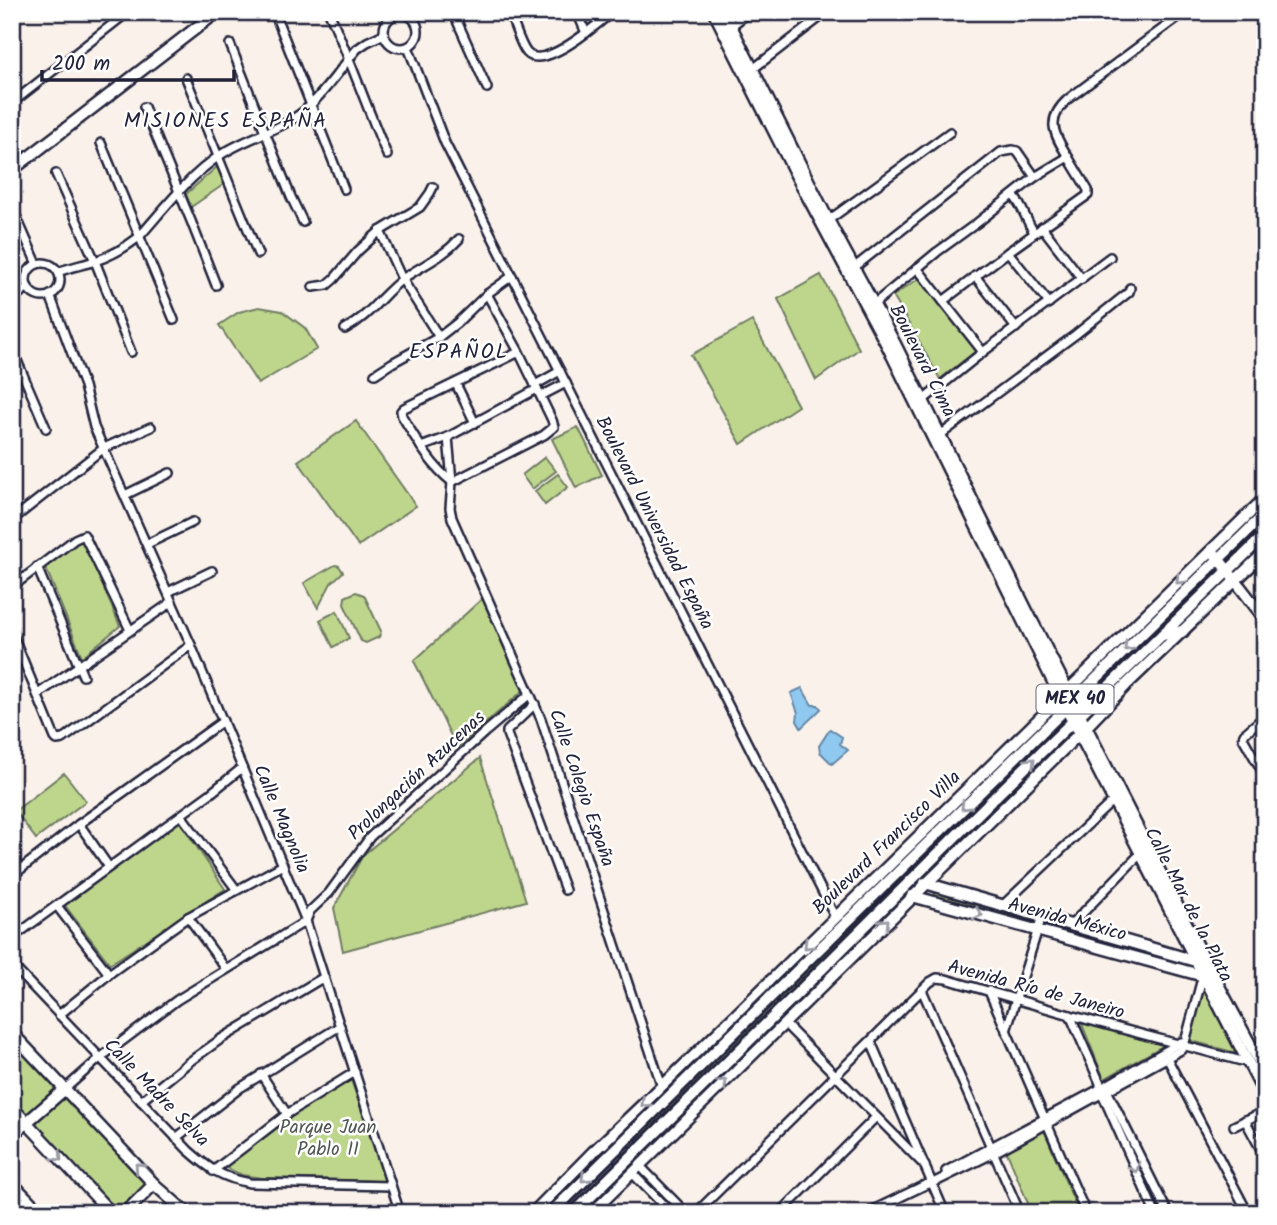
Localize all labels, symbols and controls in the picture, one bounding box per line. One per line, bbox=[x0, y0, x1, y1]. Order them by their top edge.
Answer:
scale bar bbox=[42, 38, 234, 82]
text: 200 m bbox=[52, 48, 110, 81]
district label: MISIONES ESPAÑA bbox=[124, 105, 328, 138]
street label: Boulevard Cima bbox=[881, 299, 963, 423]
district label: ESPAÑOL bbox=[409, 336, 509, 369]
street label: Boulevard Universidad España bbox=[587, 411, 721, 635]
one-way arrow bbox=[1176, 571, 1189, 584]
one-way arrow bbox=[1123, 639, 1136, 652]
road number: MEX 40 bbox=[1036, 684, 1114, 714]
street label: Prolongación Azucenas bbox=[341, 704, 493, 848]
street label: Calle Colegio España bbox=[540, 705, 622, 871]
one-way arrow bbox=[1023, 758, 1036, 771]
street label: Calle Magnolia bbox=[245, 760, 317, 878]
street label: Boulevard Francisco Villa bbox=[806, 764, 968, 922]
one-way arrow bbox=[961, 798, 973, 810]
street label: Calle Mar de la Plata bbox=[1136, 822, 1240, 988]
street label: Avenida México bbox=[1004, 890, 1130, 950]
one-way arrow bbox=[971, 906, 983, 920]
one-way arrow bbox=[877, 919, 889, 931]
one-way arrow bbox=[803, 936, 816, 949]
street label: Avenida Río de Janeiro bbox=[944, 952, 1128, 1028]
street label: Calle Madre Selva bbox=[96, 1032, 216, 1154]
one-way arrow bbox=[715, 1078, 728, 1091]
one-way arrow bbox=[640, 1095, 653, 1108]
park label: Parque Juan Pablo II bbox=[280, 1113, 376, 1165]
one-way arrow bbox=[50, 1149, 63, 1162]
one-way arrow bbox=[1127, 1161, 1141, 1173]
one-way arrow bbox=[134, 1162, 147, 1175]
one-way arrow bbox=[581, 1170, 594, 1183]

